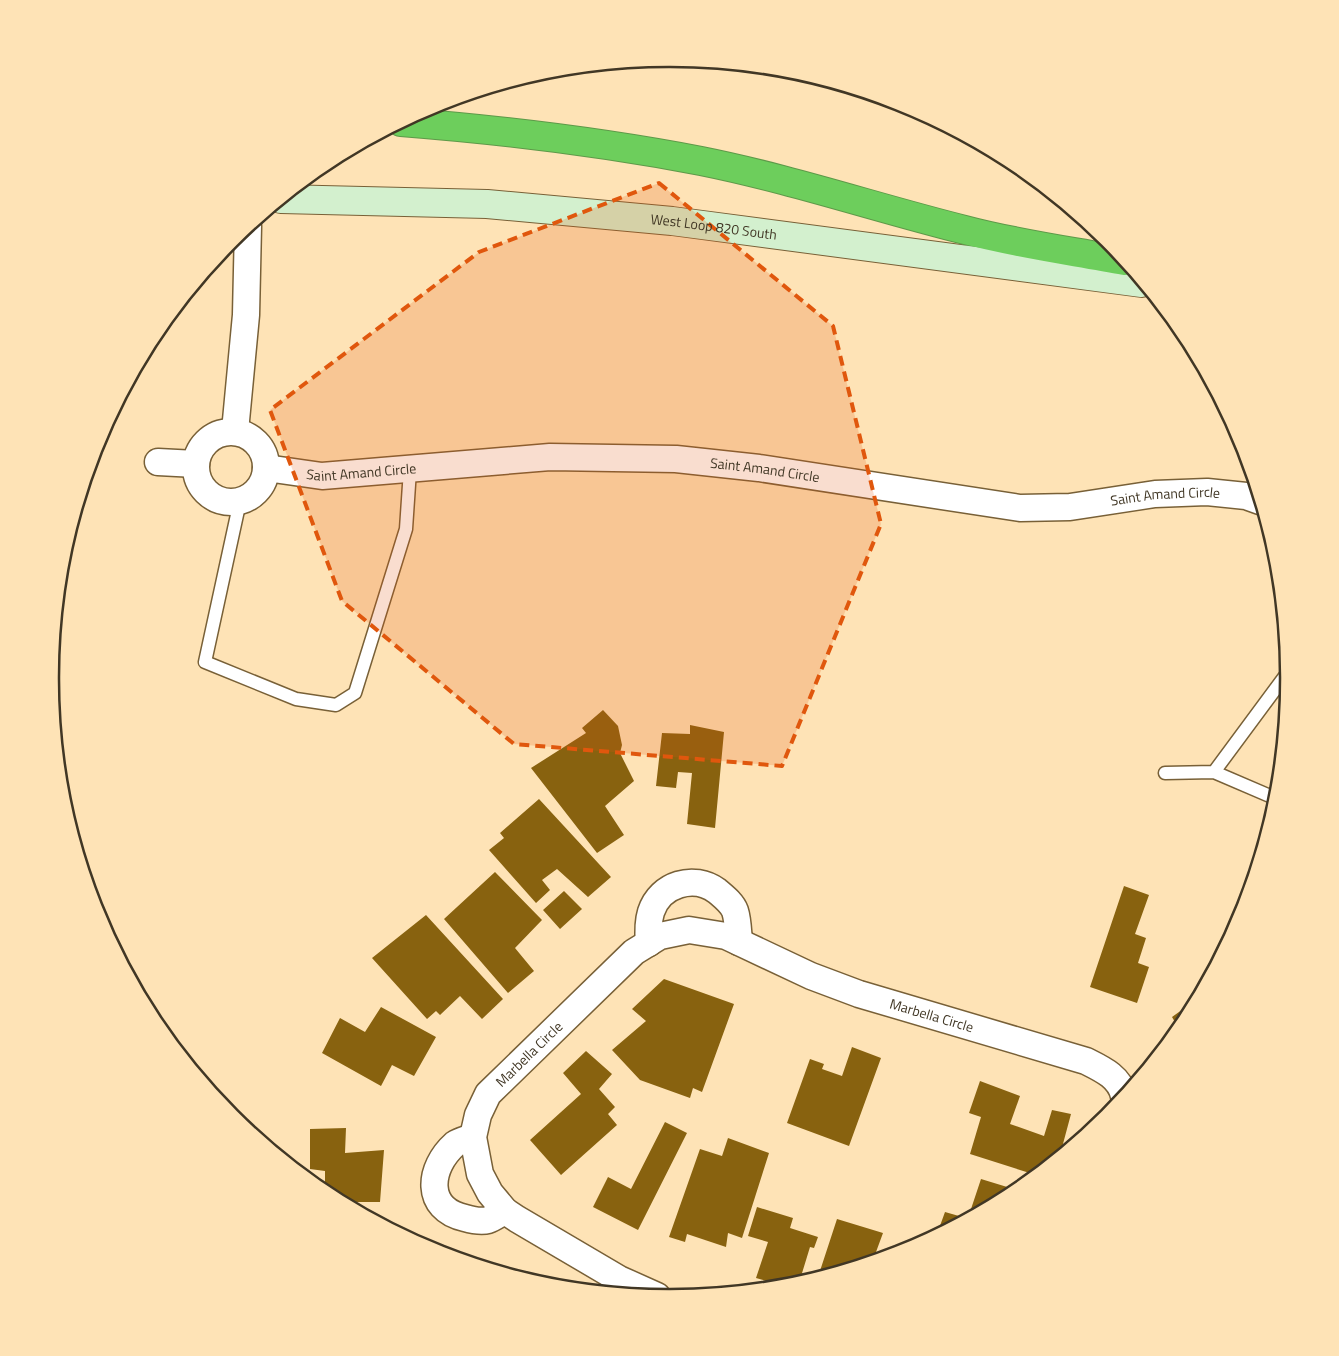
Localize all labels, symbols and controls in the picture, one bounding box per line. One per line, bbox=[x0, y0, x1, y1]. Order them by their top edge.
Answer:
street label: West Loop 820 South bbox=[650, 208, 778, 245]
street label: Saint Amand Circle bbox=[709, 452, 821, 487]
street label: Saint Amand Circle bbox=[305, 457, 417, 486]
street label: Saint Amand Circle bbox=[1109, 481, 1221, 511]
street label: Marbella Circle bbox=[887, 993, 976, 1037]
street label: Marbella Circle bbox=[490, 1016, 567, 1091]

